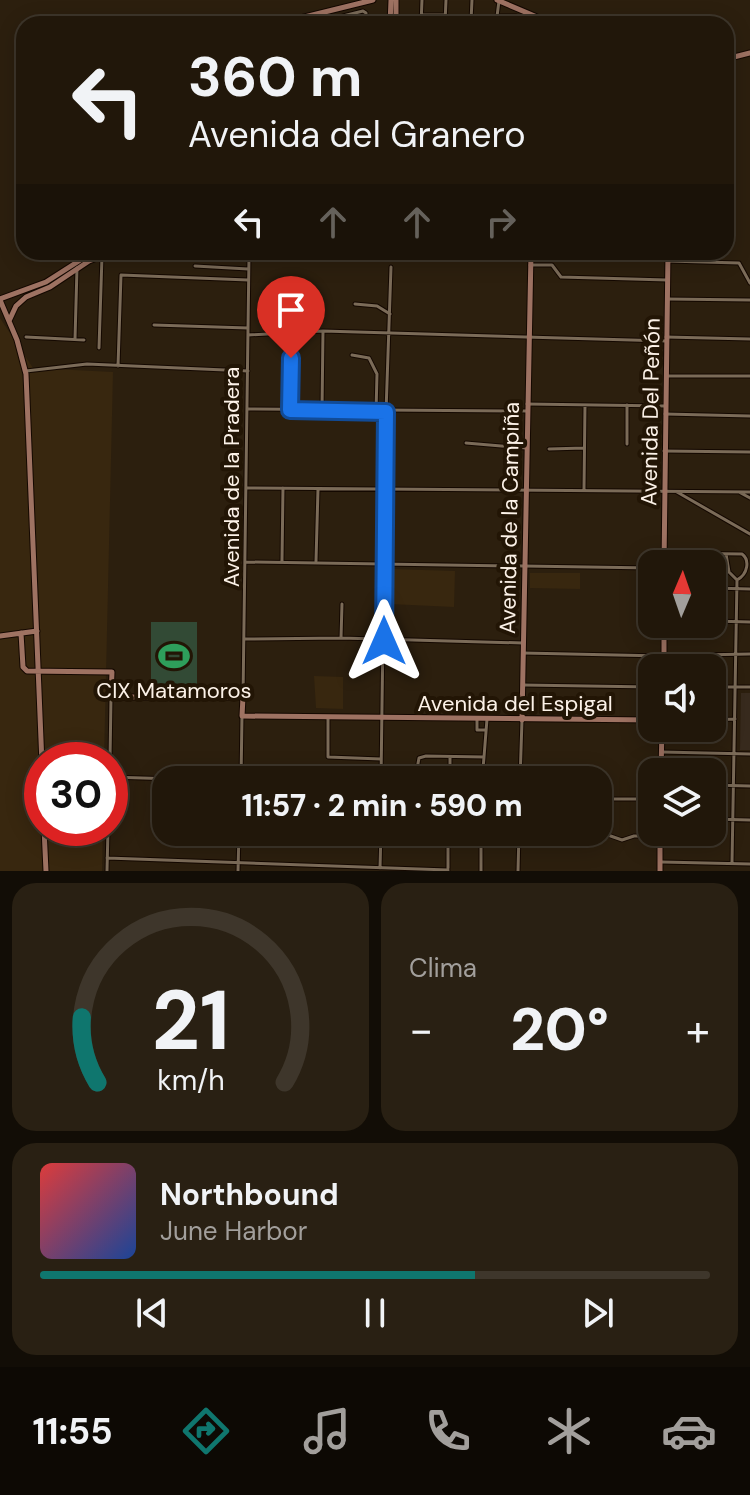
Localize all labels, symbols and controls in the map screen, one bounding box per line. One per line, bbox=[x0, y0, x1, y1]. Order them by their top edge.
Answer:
text: 360 m bbox=[188, 40, 363, 113]
icon: left bbox=[56, 48, 160, 152]
text: Avenida del Granero bbox=[188, 111, 526, 158]
icon: left bbox=[227, 200, 271, 244]
icon: ahead bbox=[311, 200, 355, 244]
icon: ahead bbox=[395, 200, 439, 244]
icon: right bbox=[479, 200, 523, 244]
pin bbox=[257, 276, 325, 358]
icon: arrive bbox=[269, 288, 313, 332]
street label: Avenida Del Peñón bbox=[634, 318, 667, 506]
street label: Avenida de la Pradera bbox=[217, 367, 246, 587]
street label: Avenida de la Campiña bbox=[493, 402, 526, 634]
north arrow bbox=[638, 550, 726, 638]
map controls bbox=[638, 550, 726, 846]
position arrow bbox=[342, 599, 426, 683]
sports icon: CIX Matamoros bbox=[157, 639, 191, 673]
button: sound bbox=[638, 654, 726, 742]
place label: CIX Matamoros bbox=[96, 676, 252, 705]
street label: Avenida del Espigal bbox=[417, 689, 613, 718]
speed limit sign: 30 bbox=[24, 742, 128, 846]
button: layers bbox=[638, 758, 726, 846]
text: 11:57 · 2 min · 590 m bbox=[241, 786, 523, 825]
text: Clima bbox=[409, 951, 477, 985]
text: 21 bbox=[151, 966, 230, 1075]
text: 20° bbox=[510, 990, 609, 1069]
text: − bbox=[409, 1001, 433, 1059]
text: + bbox=[686, 1001, 710, 1059]
text: km/h bbox=[157, 1062, 224, 1099]
text: Northbound bbox=[160, 1175, 339, 1214]
text: June Harbor bbox=[160, 1214, 307, 1248]
icon: previous bbox=[130, 1291, 174, 1335]
icon: pause bbox=[353, 1291, 397, 1335]
icon: next bbox=[576, 1291, 620, 1335]
icon: directions bbox=[178, 1403, 234, 1459]
icon: music bbox=[299, 1403, 355, 1459]
icon: phone bbox=[420, 1403, 476, 1459]
icon: climate bbox=[541, 1403, 597, 1459]
icon: car bbox=[661, 1403, 717, 1459]
text: 11:55 bbox=[32, 1408, 113, 1455]

